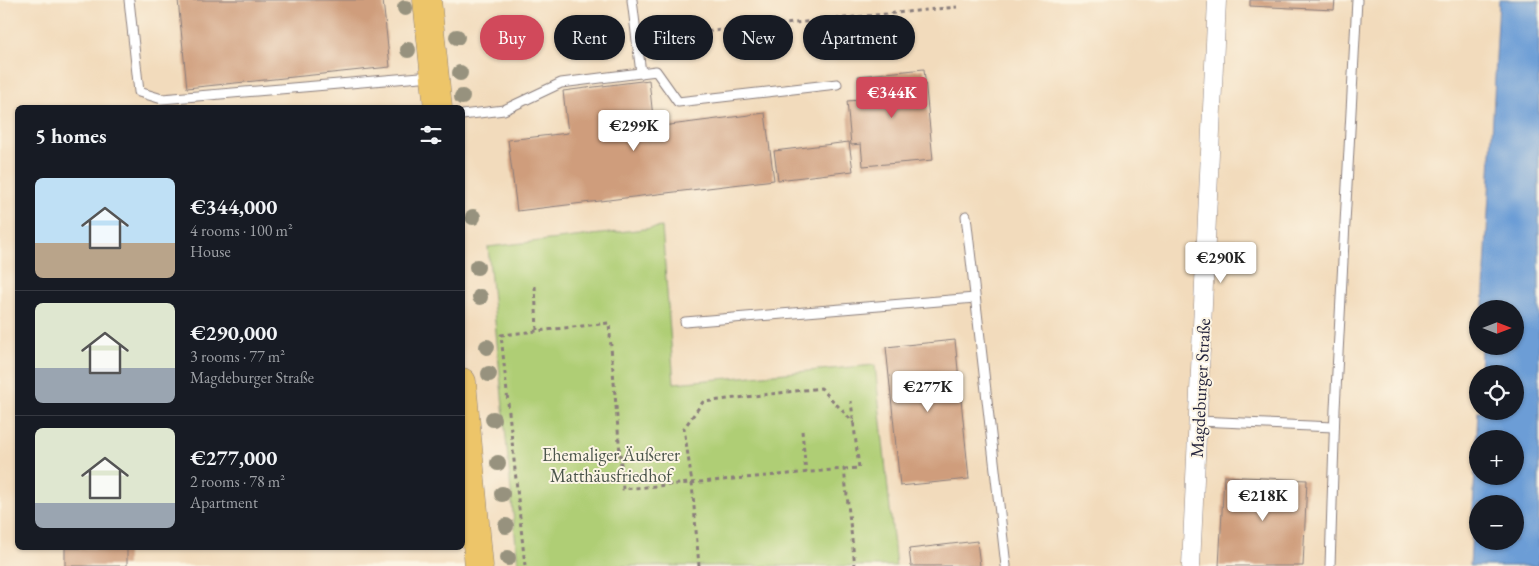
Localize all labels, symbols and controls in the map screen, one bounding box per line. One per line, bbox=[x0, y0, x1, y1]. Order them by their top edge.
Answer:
chip: Buy bbox=[480, 15, 544, 60]
chip: Rent bbox=[554, 15, 625, 60]
chip: Filters bbox=[635, 15, 713, 60]
chip: New bbox=[723, 15, 793, 60]
chip: Apartment bbox=[803, 15, 915, 60]
pin: €344K bbox=[857, 76, 927, 119]
text: €344K bbox=[867, 82, 917, 103]
pin: €299K bbox=[599, 110, 669, 152]
text: €299K bbox=[609, 115, 659, 136]
icon: filters bbox=[417, 121, 445, 149]
text: 5 homes bbox=[35, 122, 107, 149]
text: €344,000 bbox=[190, 193, 277, 220]
icon: home bbox=[75, 198, 135, 258]
text: 4 rooms · 100 m² bbox=[190, 220, 293, 241]
text: House bbox=[190, 241, 231, 262]
pin: €290K bbox=[1186, 242, 1256, 284]
text: €290K bbox=[1196, 247, 1246, 268]
north arrow bbox=[1469, 300, 1524, 355]
map controls bbox=[1469, 300, 1524, 550]
street label: Magdeburger Straße bbox=[1185, 318, 1215, 458]
text: €290,000 bbox=[190, 319, 277, 346]
icon: home bbox=[75, 323, 135, 383]
text: 3 rooms · 77 m² bbox=[190, 346, 285, 367]
button: locate bbox=[1469, 365, 1524, 420]
text: Magdeburger Straße bbox=[190, 367, 314, 388]
pin: €277K bbox=[893, 370, 963, 413]
text: €277K bbox=[903, 376, 953, 397]
button: + bbox=[1469, 430, 1524, 485]
park label: Ehemaliger Äußerer Matthäusfriedhof bbox=[542, 443, 680, 487]
text: €277,000 bbox=[190, 444, 277, 471]
icon: home bbox=[75, 448, 135, 508]
text: 2 rooms · 78 m² bbox=[190, 471, 285, 492]
pin: €218K bbox=[1228, 480, 1298, 522]
text: €218K bbox=[1238, 485, 1288, 506]
text: Apartment bbox=[190, 492, 258, 513]
button: − bbox=[1469, 495, 1524, 550]

